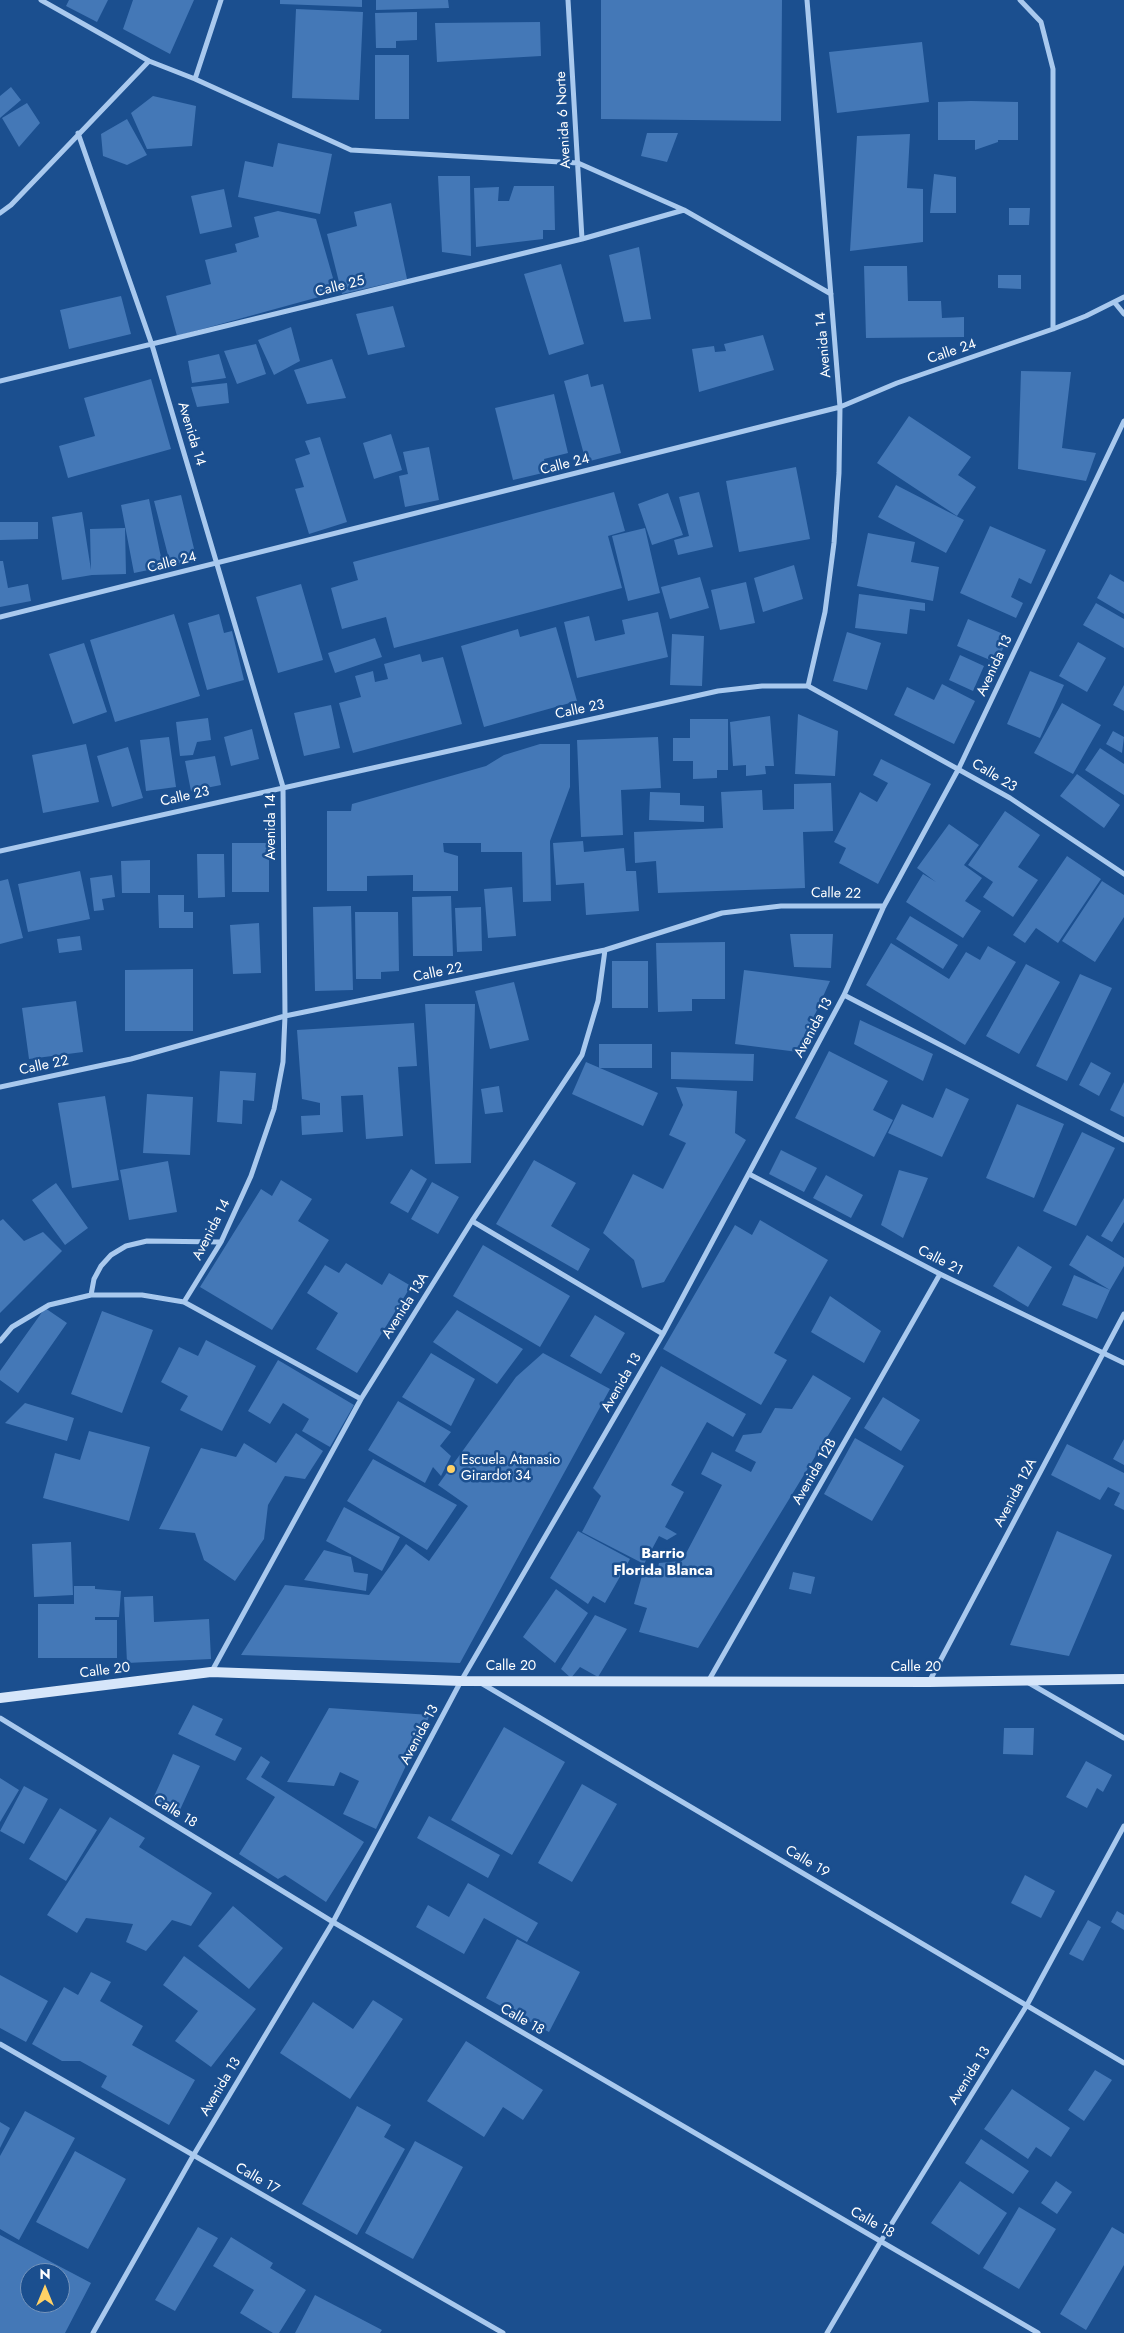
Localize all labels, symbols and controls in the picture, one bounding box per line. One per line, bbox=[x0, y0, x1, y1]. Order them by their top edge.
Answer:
street label: Avenida 6 Norte bbox=[553, 71, 575, 169]
street label: Calle 25 bbox=[314, 273, 366, 301]
street label: Avenida 14 bbox=[813, 311, 835, 379]
street label: Calle 24 bbox=[925, 336, 979, 368]
street label: Avenida 14 bbox=[173, 400, 209, 468]
street label: Calle 24 bbox=[539, 451, 591, 479]
street label: Calle 24 bbox=[146, 549, 198, 577]
street label: Avenida 13 bbox=[974, 633, 1016, 699]
street label: Calle 23 bbox=[554, 697, 606, 723]
street label: Calle 23 bbox=[968, 756, 1020, 796]
street label: Calle 23 bbox=[159, 783, 211, 811]
street label: Avenida 14 bbox=[264, 794, 280, 860]
street label: Calle 22 bbox=[811, 885, 861, 903]
street label: Calle 22 bbox=[412, 960, 464, 986]
street label: Avenida 13 bbox=[791, 995, 837, 1061]
street label: Calle 22 bbox=[18, 1053, 70, 1079]
street label: Avenida 14 bbox=[190, 1197, 234, 1263]
street label: Calle 21 bbox=[915, 1243, 965, 1279]
street label: Avenida 13A bbox=[379, 1270, 433, 1342]
street label: Avenida 13 bbox=[598, 1350, 646, 1416]
street label: Avenida 12B bbox=[789, 1436, 841, 1508]
place label: Escuela Atanasio Girardot 34 bbox=[461, 1453, 560, 1485]
street label: Avenida 12A bbox=[991, 1456, 1041, 1530]
marker: Escuela Atanasio Girardot 34 bbox=[445, 1463, 457, 1475]
district label: Barrio Florida Blanca bbox=[613, 1545, 713, 1580]
street label: Calle 20 bbox=[486, 1659, 536, 1675]
street label: Calle 20 bbox=[79, 1660, 131, 1682]
street label: Calle 20 bbox=[891, 1660, 941, 1676]
street label: Avenida 13 bbox=[397, 1702, 443, 1768]
street label: Calle 18 bbox=[150, 1792, 200, 1832]
street label: Calle 19 bbox=[782, 1842, 832, 1882]
street label: Calle 18 bbox=[497, 2001, 547, 2039]
street label: Avenida 13 bbox=[946, 2044, 994, 2108]
street label: Avenida 13 bbox=[197, 2055, 245, 2119]
street label: Calle 17 bbox=[232, 2160, 282, 2198]
street label: Calle 18 bbox=[847, 2204, 897, 2242]
north arrow bbox=[20, 2263, 70, 2313]
text: N bbox=[39, 2264, 51, 2284]

